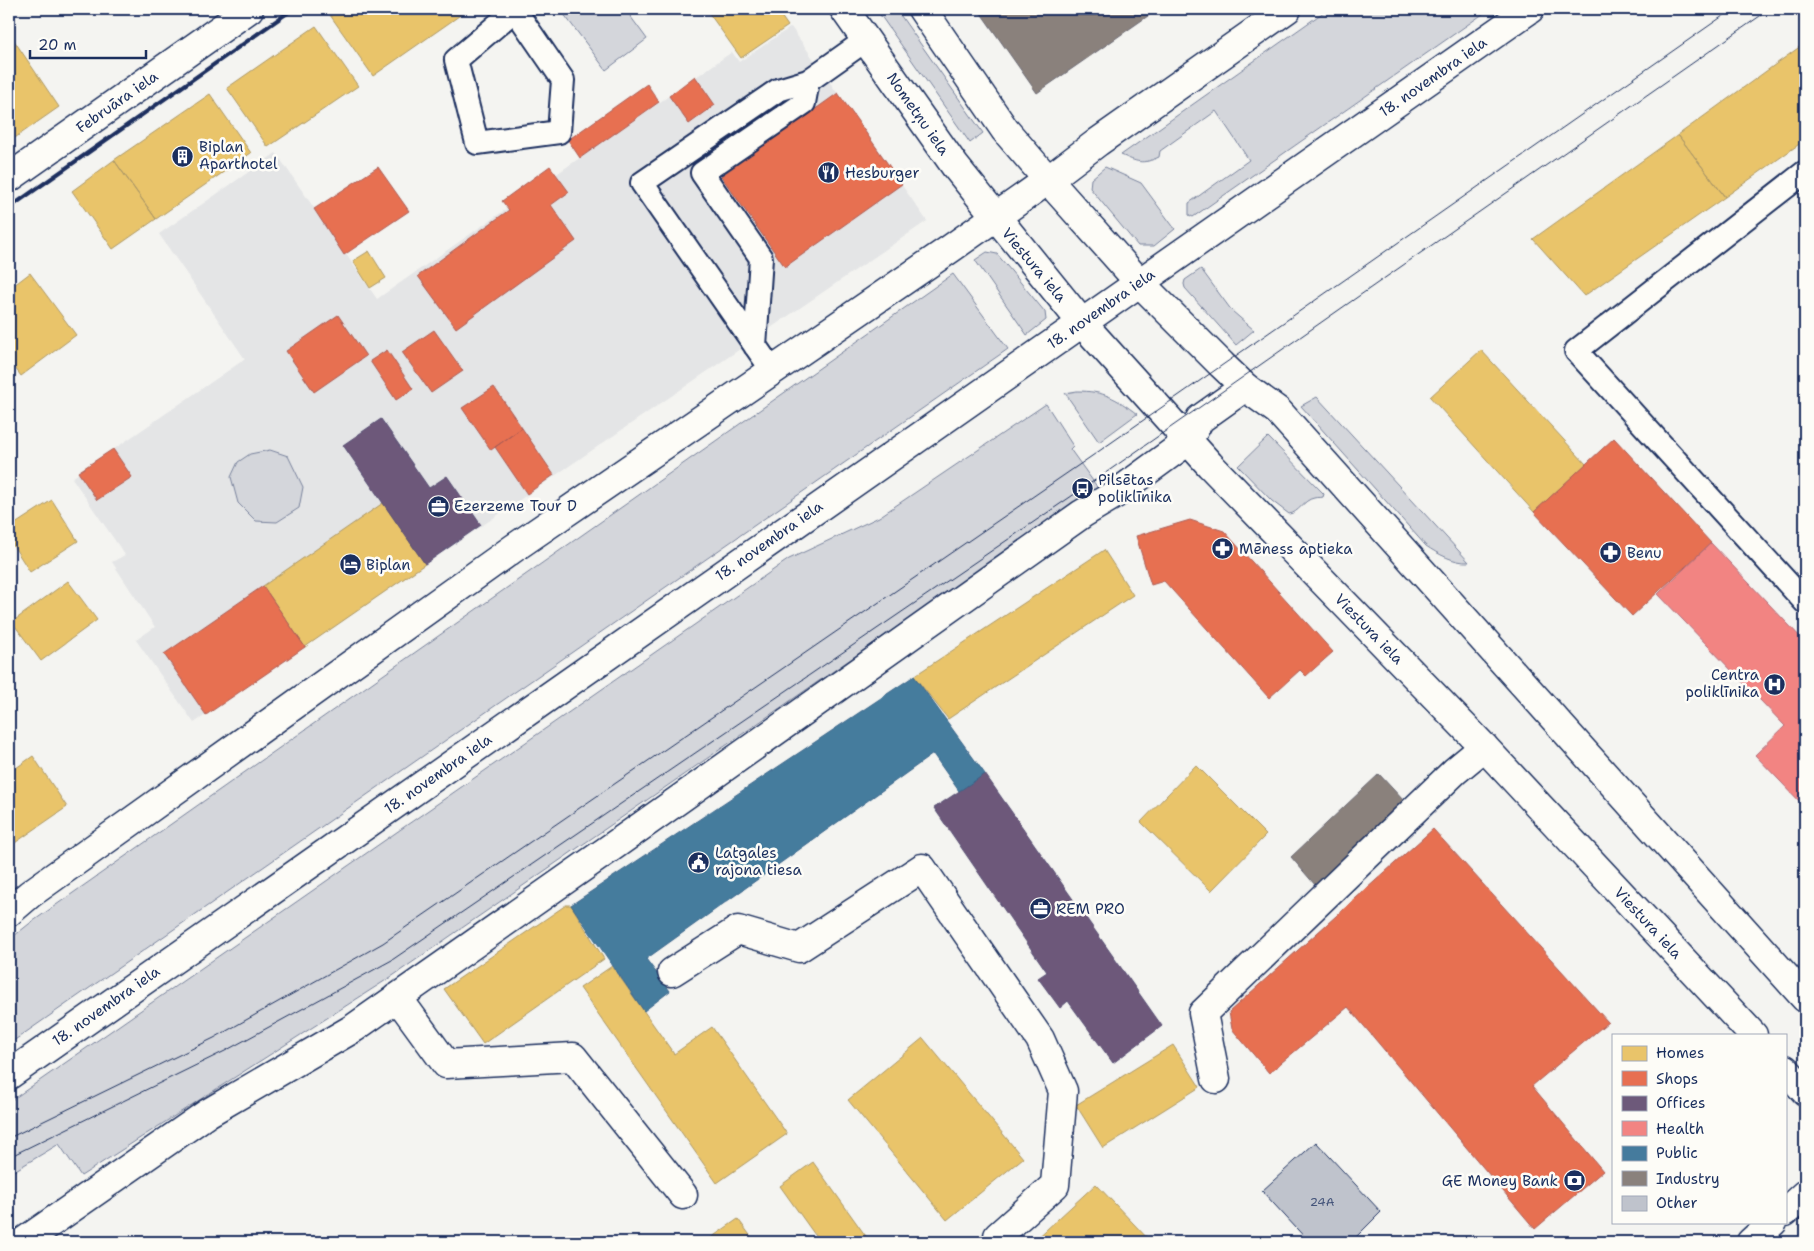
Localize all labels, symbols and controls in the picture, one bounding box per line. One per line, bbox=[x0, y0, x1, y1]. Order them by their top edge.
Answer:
scale bar bbox=[30, 28, 146, 60]
street label: 18. novembra iela bbox=[1375, 32, 1491, 122]
text: 20 m bbox=[38, 35, 77, 55]
street label: Februāra iela bbox=[72, 66, 162, 138]
street label: Nometņu iela bbox=[881, 69, 954, 160]
place label: Biplan Aparthotel bbox=[199, 137, 278, 174]
building icon: Biplan Aparthotel bbox=[171, 144, 195, 168]
restaurant icon: Hesburger bbox=[817, 161, 841, 185]
place label: Hesburger bbox=[845, 163, 920, 183]
street label: Viestura iela bbox=[997, 224, 1071, 307]
street label: 18. novembra iela bbox=[1043, 264, 1159, 354]
place label: Pilsētas poliklīnika bbox=[1098, 470, 1172, 507]
bus stop icon: Pilsētas poliklīnika bbox=[1070, 477, 1094, 501]
office icon: Ezerzeme Tour D bbox=[426, 494, 450, 518]
place label: Ezerzeme Tour D bbox=[454, 496, 577, 516]
street label: 18. novembra iela bbox=[711, 496, 827, 586]
pharmacy icon: Mēness aptieka bbox=[1211, 537, 1235, 561]
place label: Mēness aptieka bbox=[1239, 539, 1353, 559]
pharmacy icon: Benu bbox=[1599, 541, 1623, 565]
place label: Benu bbox=[1627, 543, 1662, 563]
hotel icon: Biplan bbox=[338, 553, 362, 577]
place label: Biplan bbox=[366, 555, 410, 575]
street label: Viestura iela bbox=[1330, 589, 1408, 669]
place label: Centra poliklīnika bbox=[1685, 665, 1760, 702]
hospital icon: Centra poliklīnika bbox=[1763, 672, 1787, 696]
street label: 18. novembra iela bbox=[380, 729, 496, 819]
place label: Latgales rajona tiesa bbox=[715, 843, 803, 880]
public building icon: Latgales rajona tiesa bbox=[687, 850, 711, 874]
street label: Viestura iela bbox=[1610, 883, 1687, 964]
office icon: REM PRO bbox=[1028, 897, 1052, 921]
place label: REM PRO bbox=[1056, 899, 1125, 919]
street label: 18. novembra iela bbox=[48, 961, 164, 1051]
legend bbox=[1612, 1034, 1786, 1224]
text: Homes bbox=[1656, 1043, 1704, 1063]
text: Shops bbox=[1656, 1069, 1698, 1089]
text: Offices bbox=[1656, 1093, 1705, 1113]
text: Health bbox=[1656, 1119, 1704, 1139]
text: Public bbox=[1656, 1143, 1698, 1163]
bank icon: GE Money Bank bbox=[1562, 1169, 1586, 1193]
text: Industry bbox=[1656, 1169, 1720, 1189]
place label: GE Money Bank bbox=[1442, 1171, 1558, 1191]
text: Other bbox=[1656, 1193, 1698, 1213]
house number: 24A bbox=[1310, 1194, 1335, 1210]

